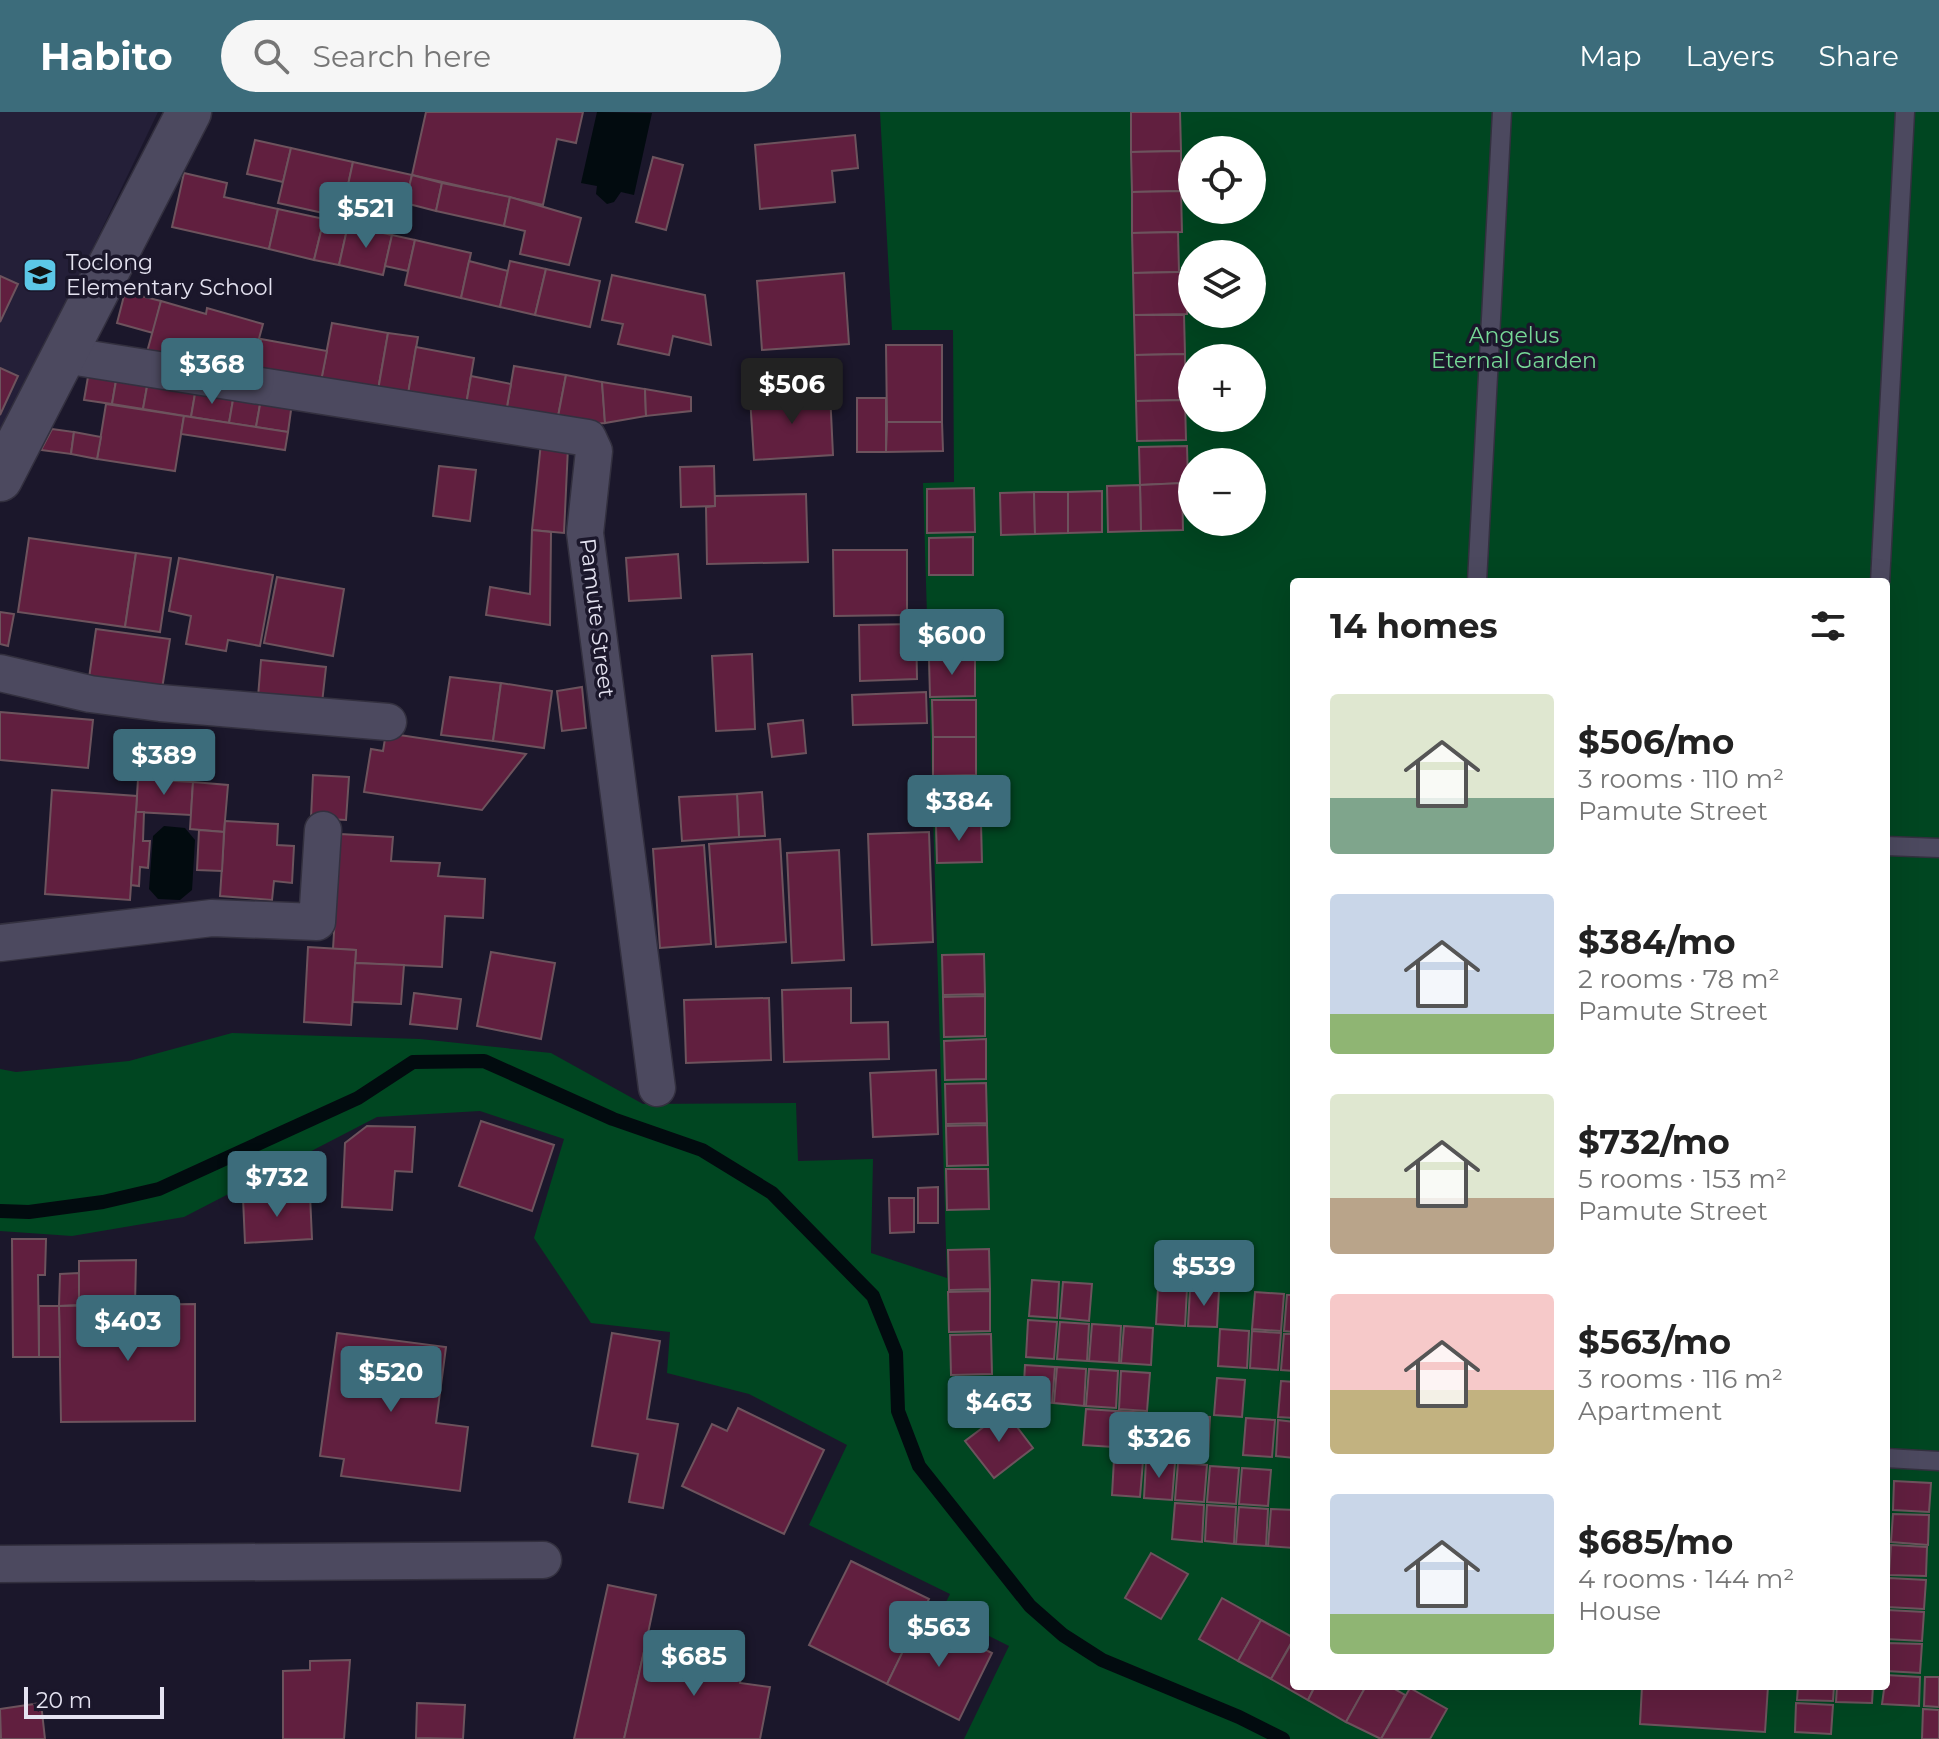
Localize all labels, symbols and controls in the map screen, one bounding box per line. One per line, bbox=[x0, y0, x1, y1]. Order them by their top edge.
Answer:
search box bbox=[221, 20, 781, 92]
text: Habito bbox=[40, 33, 173, 80]
icon: search bbox=[249, 34, 293, 78]
text: Search here bbox=[313, 38, 491, 75]
text: Map bbox=[1579, 39, 1642, 73]
text: Layers bbox=[1686, 39, 1775, 73]
text: Share bbox=[1819, 39, 1899, 73]
map controls bbox=[1178, 136, 1266, 536]
button: locate bbox=[1178, 136, 1266, 224]
pin: $521 bbox=[319, 182, 413, 250]
text: $521 bbox=[337, 192, 395, 224]
button: layers bbox=[1178, 240, 1266, 328]
place label: Toclong Elementary School bbox=[66, 249, 273, 301]
school or university icon: Toclong Elementary School bbox=[21, 256, 59, 294]
park label: Angelus Eternal Garden bbox=[1431, 322, 1597, 374]
pin: $368 bbox=[165, 338, 259, 406]
button: + bbox=[1178, 344, 1266, 432]
text: $368 bbox=[179, 348, 245, 380]
pin: $506 bbox=[745, 358, 839, 426]
text: $506 bbox=[759, 368, 825, 400]
button: − bbox=[1178, 448, 1266, 536]
street label: Pamute Street bbox=[574, 537, 620, 699]
icon: filters bbox=[1806, 604, 1850, 648]
text: 14 homes bbox=[1330, 605, 1498, 647]
pin: $600 bbox=[905, 609, 999, 677]
text: $600 bbox=[918, 619, 986, 651]
text: $506/mo bbox=[1578, 721, 1734, 763]
icon: home bbox=[1394, 726, 1490, 822]
pin: $389 bbox=[117, 729, 211, 797]
text: $389 bbox=[131, 739, 197, 771]
text: 3 rooms · 110 m² bbox=[1578, 763, 1784, 795]
pin: $384 bbox=[912, 775, 1006, 843]
text: $384 bbox=[926, 785, 992, 817]
text: Pamute Street bbox=[1578, 795, 1768, 827]
text: $384/mo bbox=[1578, 921, 1736, 963]
icon: home bbox=[1394, 926, 1490, 1022]
text: 2 rooms · 78 m² bbox=[1578, 963, 1780, 995]
text: Pamute Street bbox=[1578, 995, 1768, 1027]
text: $732/mo bbox=[1578, 1121, 1730, 1163]
icon: home bbox=[1394, 1126, 1490, 1222]
pin: $732 bbox=[230, 1151, 324, 1219]
text: $732 bbox=[246, 1161, 308, 1193]
text: 5 rooms · 153 m² bbox=[1578, 1163, 1787, 1195]
text: Pamute Street bbox=[1578, 1195, 1768, 1227]
pin: $539 bbox=[1157, 1240, 1251, 1308]
text: $539 bbox=[1172, 1250, 1236, 1282]
pin: $403 bbox=[81, 1295, 175, 1363]
text: $403 bbox=[94, 1305, 162, 1337]
text: $563/mo bbox=[1578, 1321, 1731, 1363]
icon: home bbox=[1394, 1326, 1490, 1422]
pin: $520 bbox=[344, 1346, 438, 1414]
text: $520 bbox=[359, 1356, 423, 1388]
text: 3 rooms · 116 m² bbox=[1578, 1363, 1783, 1395]
pin: $463 bbox=[952, 1376, 1046, 1444]
text: $463 bbox=[966, 1386, 1032, 1418]
text: Apartment bbox=[1578, 1395, 1722, 1427]
pin: $326 bbox=[1112, 1412, 1206, 1480]
text: $326 bbox=[1127, 1422, 1191, 1454]
text: $685/mo bbox=[1578, 1521, 1733, 1563]
icon: home bbox=[1394, 1526, 1490, 1622]
text: 4 rooms · 144 m² bbox=[1578, 1563, 1794, 1595]
text: House bbox=[1578, 1595, 1661, 1627]
pin: $563 bbox=[892, 1601, 986, 1669]
text: $563 bbox=[907, 1611, 971, 1643]
pin: $685 bbox=[647, 1630, 741, 1698]
text: $685 bbox=[661, 1640, 727, 1672]
scale bar bbox=[24, 1683, 164, 1719]
text: 20 m bbox=[36, 1687, 92, 1714]

